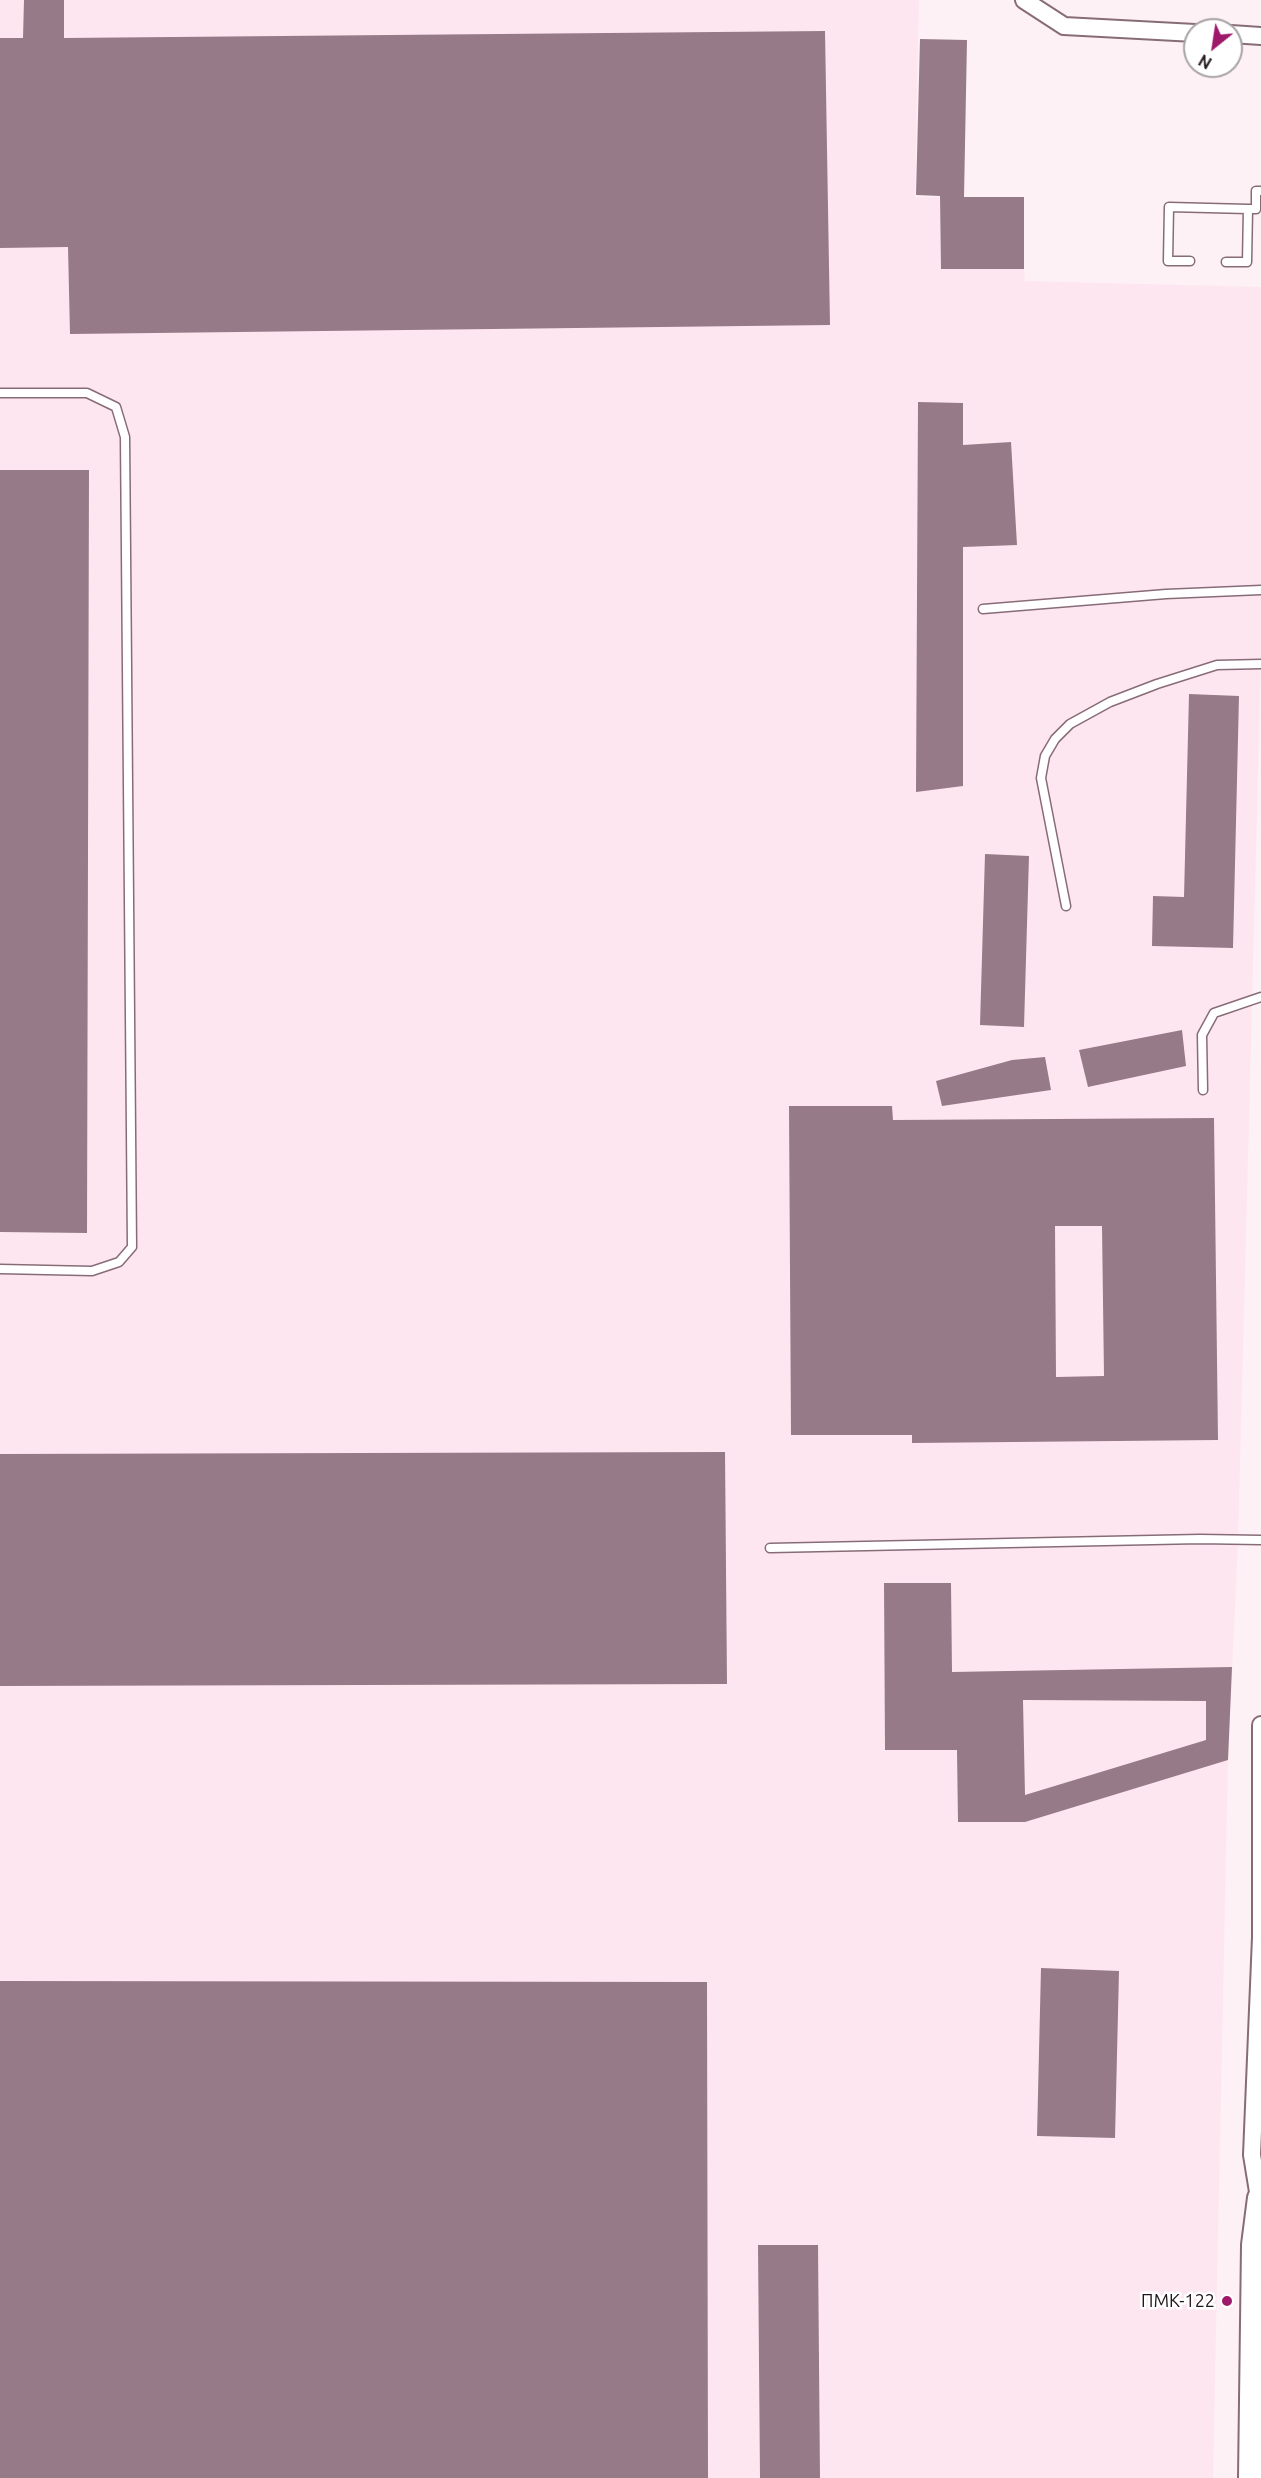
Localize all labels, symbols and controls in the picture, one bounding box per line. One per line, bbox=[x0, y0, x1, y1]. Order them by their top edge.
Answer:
north arrow bbox=[1183, 18, 1243, 78]
text: N bbox=[1195, 51, 1215, 73]
place label: ПМК-122 bbox=[1141, 2290, 1215, 2312]
marker: ПМК-122 bbox=[1220, 2294, 1234, 2308]

